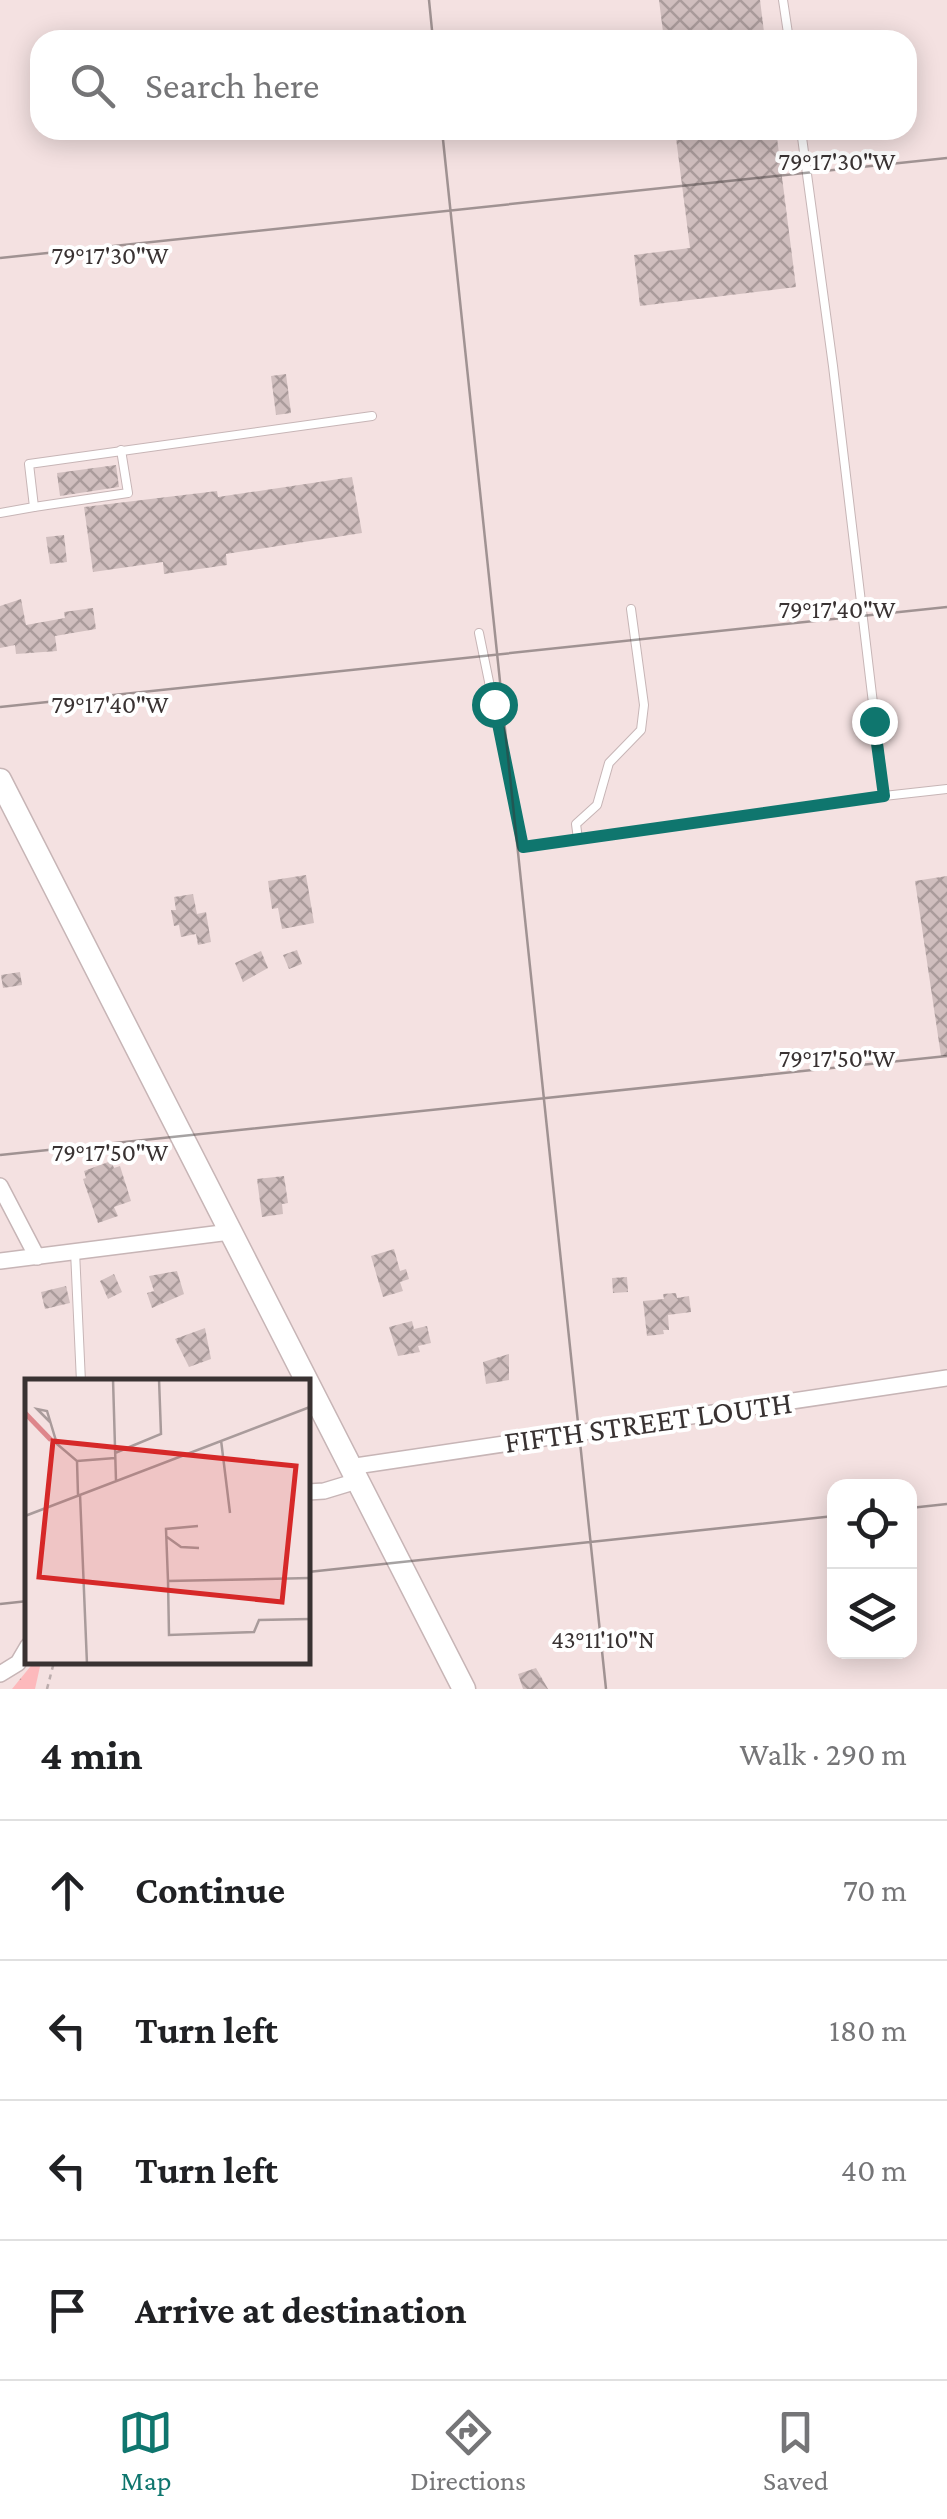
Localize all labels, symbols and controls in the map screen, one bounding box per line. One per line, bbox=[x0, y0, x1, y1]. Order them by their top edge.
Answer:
search box bbox=[30, 30, 917, 140]
icon: search bbox=[65, 58, 120, 113]
text: Search here bbox=[145, 64, 319, 106]
text: 79°17'30"W bbox=[779, 148, 896, 175]
text: 79°17'30"W bbox=[52, 242, 169, 269]
text: 79°17'40"W bbox=[778, 596, 896, 623]
route start bbox=[472, 682, 518, 728]
text: 79°17'40"W bbox=[51, 691, 169, 718]
route end bbox=[852, 699, 898, 745]
text: 79°17'50"W bbox=[779, 1045, 895, 1072]
text: 79°17'50"W bbox=[52, 1139, 168, 1166]
inset map bbox=[25, 1379, 310, 1664]
street label: FIFTH STREET LOUTH bbox=[502, 1384, 794, 1460]
map controls bbox=[827, 1479, 917, 1659]
button: locate bbox=[827, 1479, 917, 1569]
button: layers bbox=[827, 1569, 917, 1659]
text: 43°11'10"N bbox=[551, 1626, 655, 1653]
text: 4 min bbox=[40, 1731, 143, 1778]
text: Walk · 290 m bbox=[740, 1736, 907, 1772]
icon: ahead bbox=[40, 1863, 95, 1918]
text: Continue bbox=[135, 1869, 285, 1911]
text: 70 m bbox=[843, 1872, 907, 1908]
icon: left bbox=[40, 2003, 95, 2058]
text: Turn left bbox=[135, 2009, 278, 2051]
text: 180 m bbox=[829, 2012, 907, 2048]
icon: left bbox=[40, 2143, 95, 2198]
text: Turn left bbox=[135, 2149, 278, 2191]
text: 40 m bbox=[841, 2152, 907, 2188]
icon: arrive bbox=[40, 2283, 95, 2338]
text: Arrive at destination bbox=[135, 2289, 467, 2331]
tab: Map bbox=[118, 2405, 173, 2496]
tab: Directions bbox=[410, 2405, 526, 2496]
tab: Saved bbox=[763, 2405, 829, 2496]

